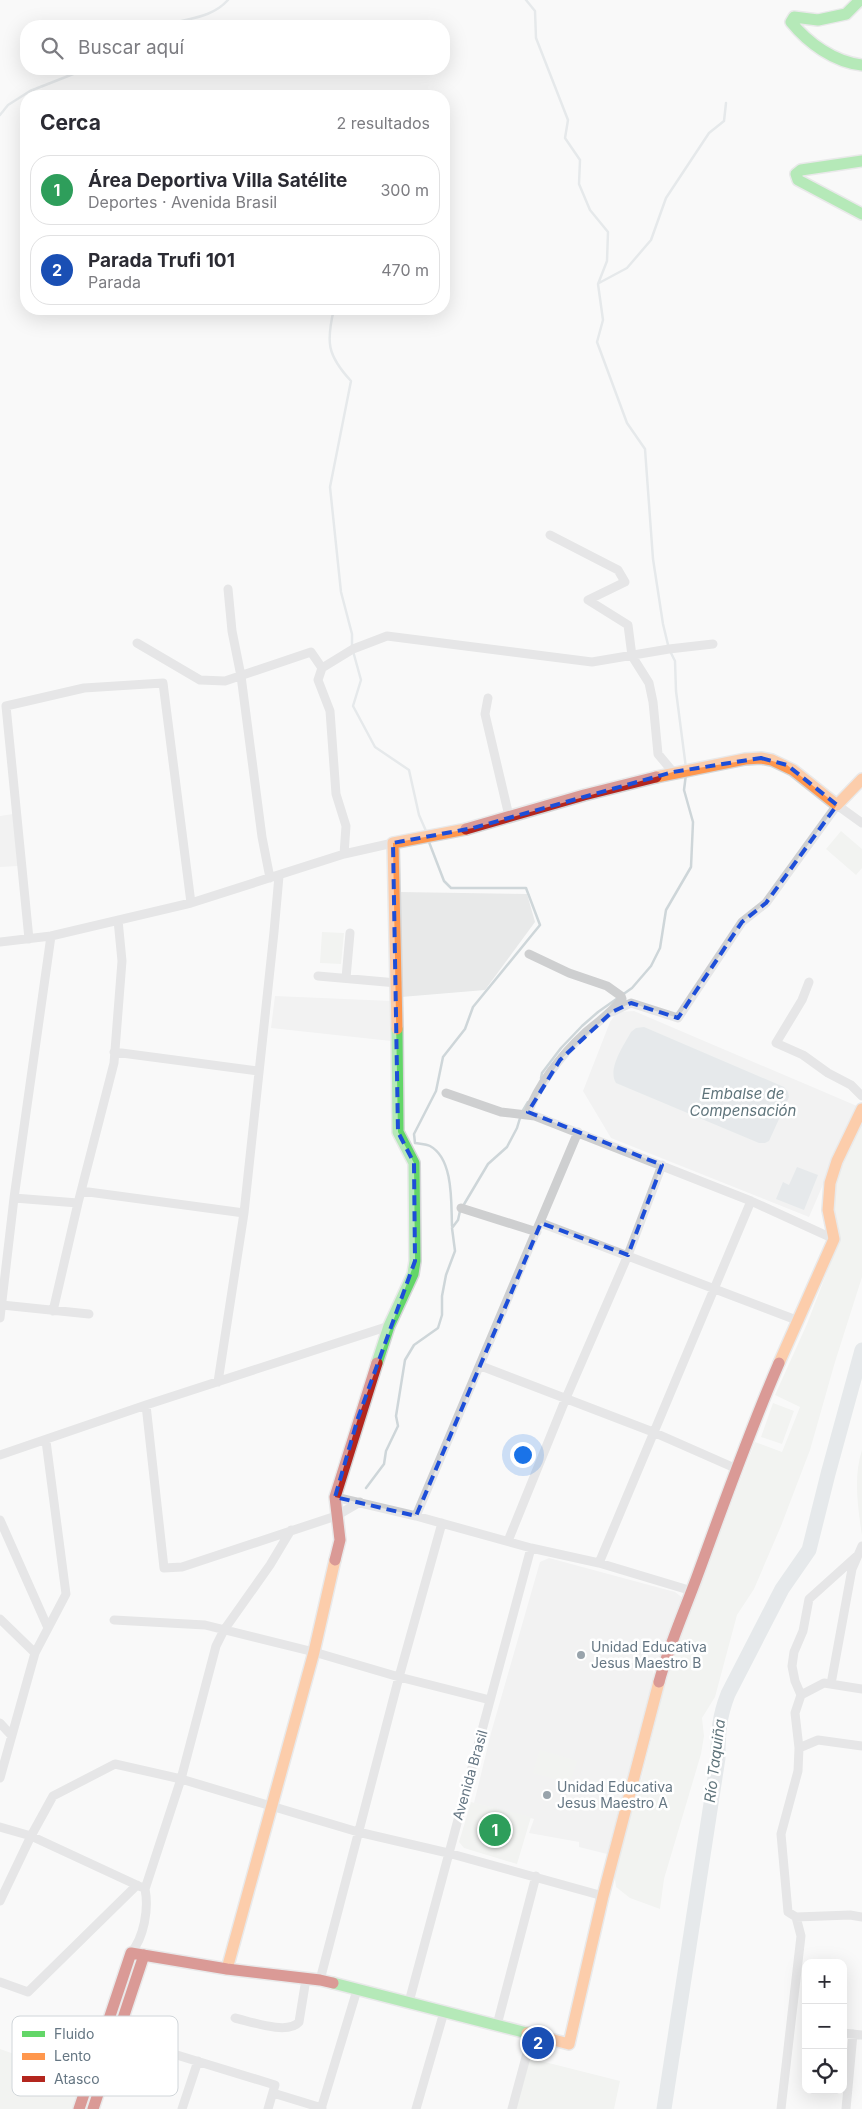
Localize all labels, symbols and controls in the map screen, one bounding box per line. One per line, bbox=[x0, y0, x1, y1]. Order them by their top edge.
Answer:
search box bbox=[20, 20, 450, 75]
icon: search bbox=[38, 34, 66, 62]
text: Buscar aquí bbox=[78, 36, 184, 59]
text: Cerca bbox=[40, 110, 101, 135]
text: 2 resultados bbox=[337, 113, 430, 133]
text: Área Deportiva Villa Satélite bbox=[88, 169, 347, 192]
text: 1 bbox=[54, 180, 60, 200]
text: 300 m bbox=[380, 180, 429, 200]
text: Deportes · Avenida Brasil bbox=[88, 192, 277, 212]
text: Parada Trufi 101 bbox=[88, 249, 235, 272]
text: 2 bbox=[52, 260, 62, 280]
text: 470 m bbox=[381, 260, 429, 280]
text: Parada bbox=[88, 272, 141, 292]
water label: Embalse de Compensación bbox=[690, 1084, 797, 1120]
your location bbox=[510, 1442, 536, 1468]
place label: Unidad Educativa Jesus Maestro B bbox=[591, 1638, 707, 1671]
marker: Unidad Educativa Jesus Maestro B bbox=[575, 1649, 587, 1661]
water label: Río Taquiña bbox=[700, 1718, 729, 1804]
street label: Avenida Brasil bbox=[449, 1728, 491, 1822]
place label: Unidad Educativa Jesus Maestro A bbox=[557, 1778, 673, 1811]
marker: Unidad Educativa Jesus Maestro A bbox=[541, 1789, 553, 1801]
pin: 1 bbox=[479, 1811, 511, 1849]
map controls bbox=[802, 1959, 847, 2094]
button: + bbox=[802, 1959, 847, 2004]
button: − bbox=[802, 2004, 847, 2049]
legend bbox=[12, 2016, 178, 2096]
pin: 2 bbox=[522, 2024, 554, 2062]
text: Fluido bbox=[54, 2025, 94, 2042]
text: Lento bbox=[54, 2047, 91, 2064]
button: locate bbox=[802, 2049, 847, 2094]
text: Atasco bbox=[54, 2070, 100, 2087]

